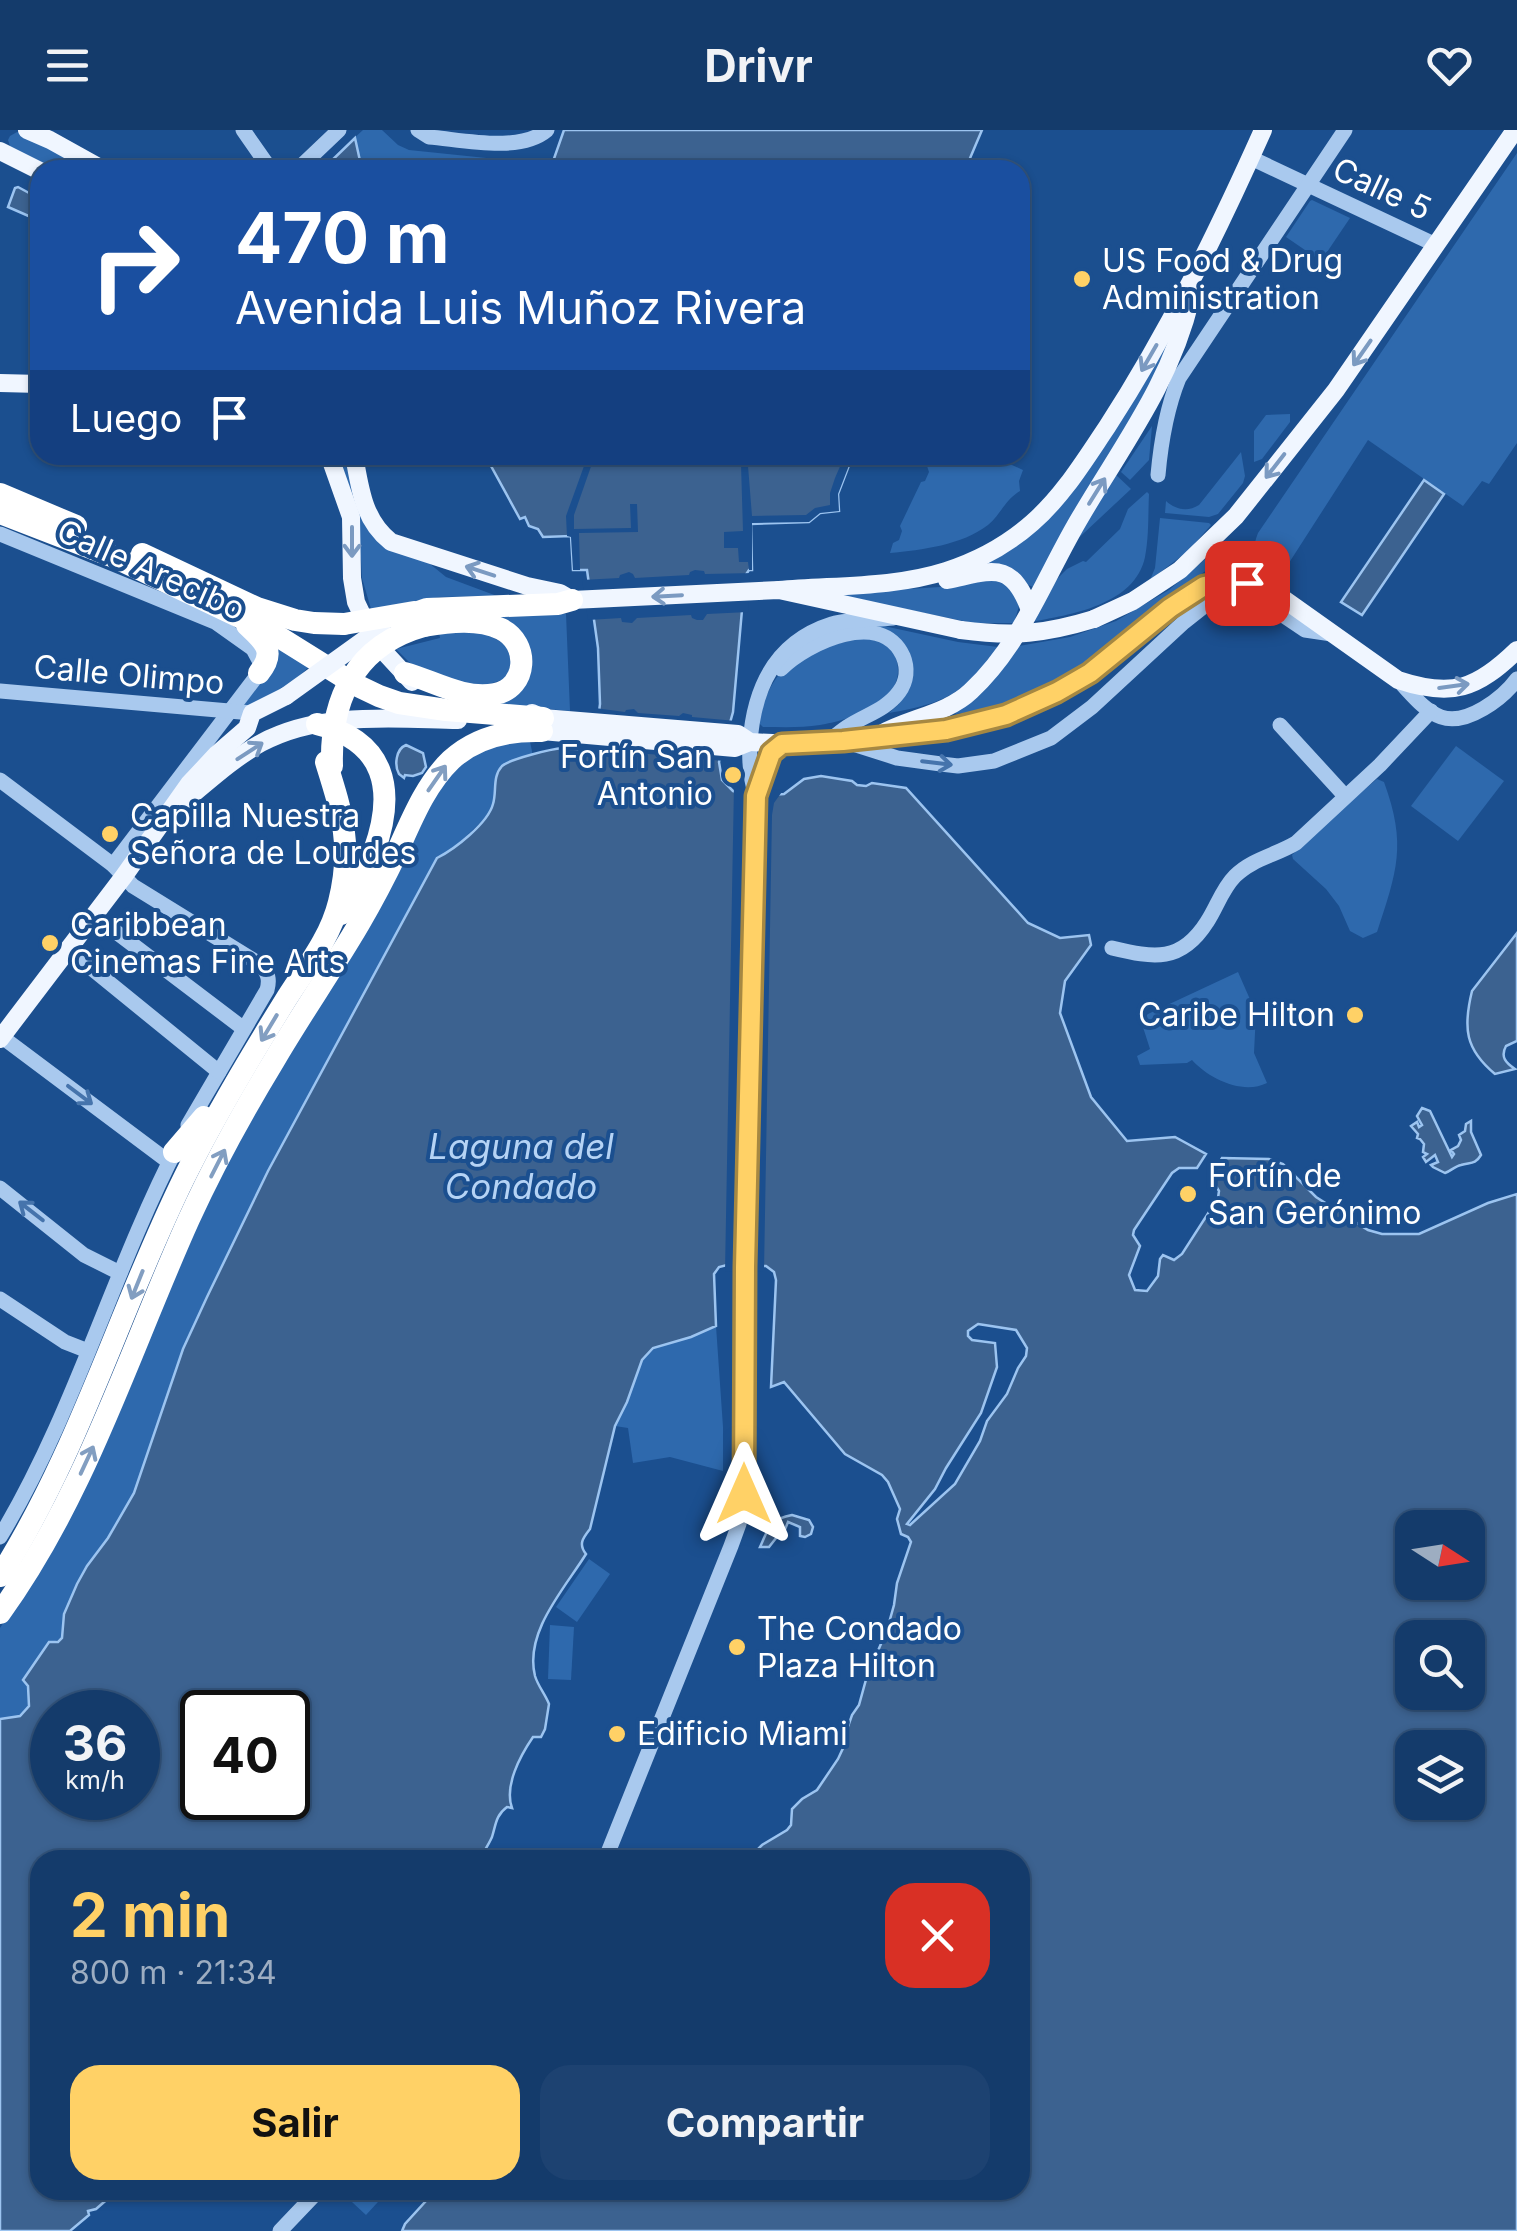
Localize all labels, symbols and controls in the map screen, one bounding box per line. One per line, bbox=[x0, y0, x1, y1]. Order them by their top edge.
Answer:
icon: menu bbox=[40, 38, 95, 93]
text: Drivr bbox=[704, 38, 813, 93]
icon: heart bbox=[1422, 38, 1477, 93]
street label: Calle 5 bbox=[1327, 149, 1438, 228]
text: 470 m bbox=[235, 195, 450, 280]
icon: right bbox=[70, 200, 200, 330]
place label: US Food & Drug Administration bbox=[1102, 241, 1343, 317]
marker: US Food & Drug Administration bbox=[1071, 268, 1093, 290]
text: Avenida Luis Muñoz Rivera bbox=[235, 280, 806, 335]
one-way arrow bbox=[1352, 339, 1373, 366]
one-way arrow bbox=[1139, 343, 1159, 371]
icon: arrive bbox=[202, 390, 257, 445]
text: Luego bbox=[70, 395, 182, 441]
one-way arrow bbox=[1264, 453, 1286, 479]
one-way arrow bbox=[1086, 477, 1107, 505]
street label: Calle Arecibo bbox=[51, 511, 251, 628]
one-way arrow bbox=[342, 524, 362, 557]
pin bbox=[1205, 541, 1290, 626]
icon: arrive bbox=[1220, 556, 1275, 611]
one-way arrow bbox=[465, 561, 496, 579]
one-way arrow bbox=[651, 586, 683, 605]
street label: Calle Olimpo bbox=[32, 647, 226, 702]
one-way arrow bbox=[1437, 677, 1470, 695]
place label: Fortín San Antonio bbox=[560, 737, 713, 813]
one-way arrow bbox=[236, 741, 263, 761]
one-way arrow bbox=[921, 755, 953, 773]
marker: Fortín San Antonio bbox=[722, 764, 744, 786]
one-way arrow bbox=[426, 765, 447, 792]
place label: Capilla Nuestra Señora de Lourdes bbox=[130, 796, 416, 872]
marker: Capilla Nuestra Señora de Lourdes bbox=[99, 823, 121, 845]
place label: Caribbean Cinemas Fine Arts bbox=[70, 905, 345, 981]
marker: Caribbean Cinemas Fine Arts bbox=[39, 932, 61, 954]
place label: Caribe Hilton bbox=[1138, 995, 1335, 1034]
marker: Caribe Hilton bbox=[1344, 1004, 1366, 1026]
one-way arrow bbox=[259, 1013, 279, 1042]
one-way arrow bbox=[66, 1084, 93, 1105]
water label: Laguna del Condado bbox=[428, 1125, 614, 1207]
one-way arrow bbox=[209, 1148, 228, 1178]
place label: Fortín de San Gerónimo bbox=[1208, 1156, 1422, 1232]
marker: Fortín de San Gerónimo bbox=[1177, 1183, 1199, 1205]
one-way arrow bbox=[18, 1201, 44, 1223]
one-way arrow bbox=[127, 1269, 145, 1300]
position arrow bbox=[692, 1442, 796, 1546]
one-way arrow bbox=[79, 1445, 97, 1476]
north arrow bbox=[1395, 1510, 1485, 1600]
map controls bbox=[1395, 1510, 1485, 1820]
place label: The Condado Plaza Hilton bbox=[757, 1609, 962, 1685]
button: search bbox=[1395, 1620, 1485, 1710]
marker: The Condado Plaza Hilton bbox=[726, 1636, 748, 1658]
speed limit sign: 40 bbox=[180, 1690, 310, 1820]
text: 36 bbox=[63, 1713, 127, 1773]
place label: Edificio Miami bbox=[637, 1714, 848, 1753]
marker: Edificio Miami bbox=[606, 1723, 628, 1745]
button: layers bbox=[1395, 1730, 1485, 1820]
text: km/h bbox=[65, 1765, 125, 1795]
text: 2 min bbox=[70, 1879, 230, 1951]
button: close bbox=[885, 1883, 990, 1988]
text: 800 m · 21:34 bbox=[70, 1953, 277, 1992]
button: Salir bbox=[70, 2065, 520, 2180]
button: Compartir bbox=[540, 2065, 990, 2180]

